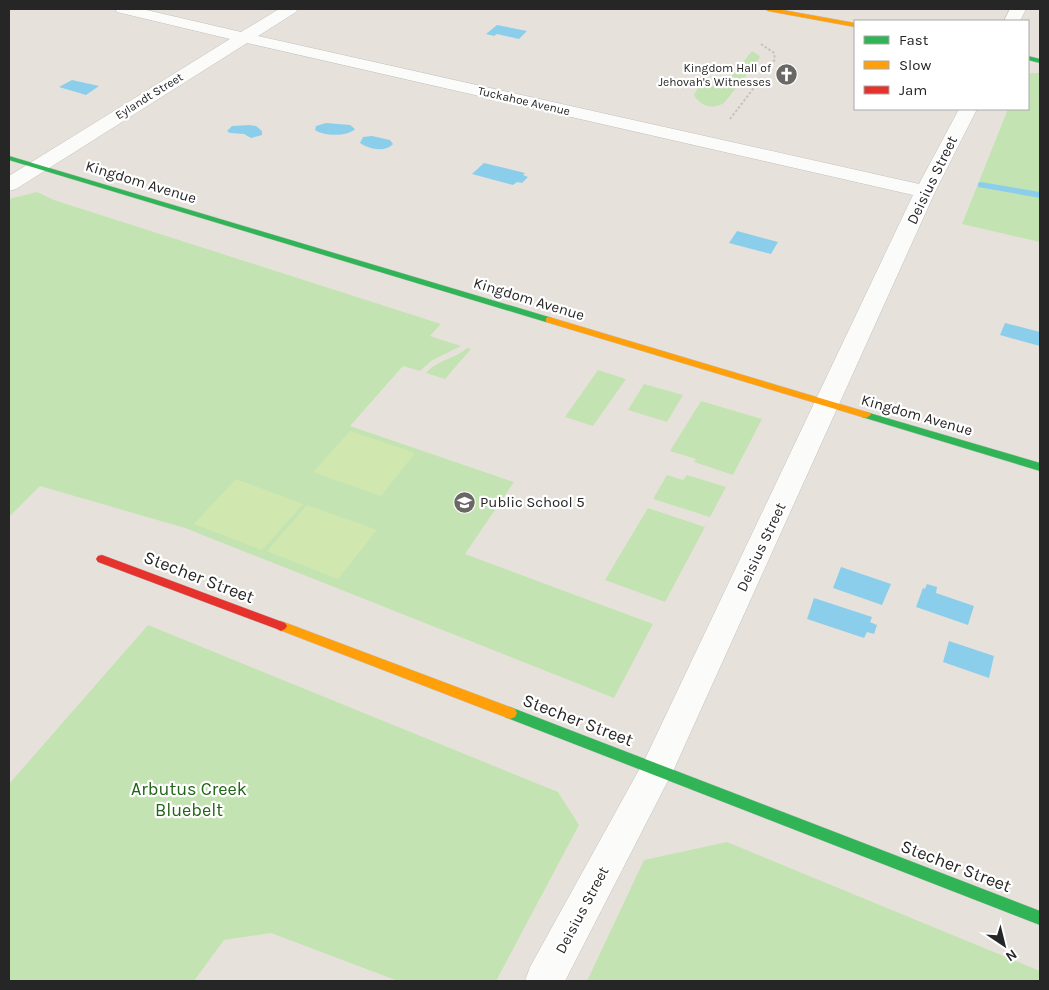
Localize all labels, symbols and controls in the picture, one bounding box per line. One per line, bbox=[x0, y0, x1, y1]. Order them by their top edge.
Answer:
legend bbox=[854, 20, 1029, 110]
text: Fast bbox=[899, 31, 929, 49]
text: Slow bbox=[899, 56, 931, 74]
place label: Kingdom Hall of Jehovah's Witnesses bbox=[658, 61, 772, 89]
church icon: Kingdom Hall of Jehovah's Witnesses bbox=[775, 63, 799, 87]
street label: Eylandt Street bbox=[113, 69, 186, 122]
text: Jam bbox=[899, 81, 927, 99]
street label: Tuckahoe Avenue bbox=[476, 84, 572, 118]
street label: Deisius Street bbox=[903, 133, 961, 227]
street label: Kingdom Avenue bbox=[83, 157, 199, 207]
street label: Kingdom Avenue bbox=[471, 274, 587, 324]
street label: Kingdom Avenue bbox=[859, 390, 975, 440]
school or university icon: Public School 5 bbox=[452, 490, 476, 514]
place label: Public School 5 bbox=[480, 493, 585, 511]
street label: Deisius Street bbox=[733, 499, 790, 594]
street label: Stecher Street bbox=[141, 546, 258, 608]
street label: Stecher Street bbox=[520, 689, 637, 751]
park label: Arbutus Creek Bluebelt bbox=[131, 778, 247, 821]
street label: Stecher Street bbox=[898, 835, 1015, 897]
street label: Deisius Street bbox=[551, 863, 613, 957]
north arrow bbox=[979, 920, 1029, 970]
text: N bbox=[1002, 945, 1020, 965]

